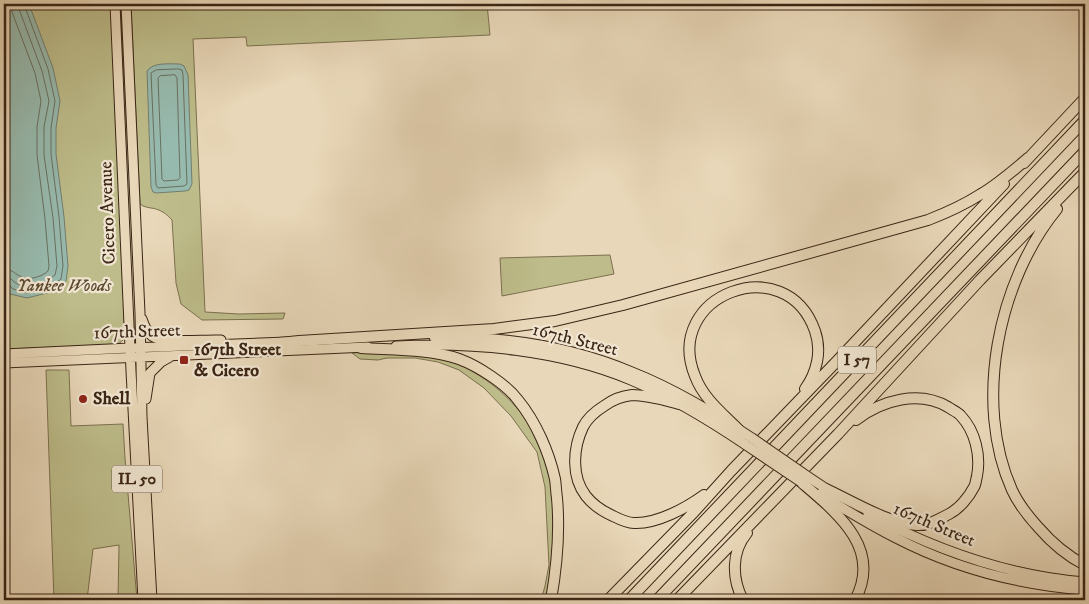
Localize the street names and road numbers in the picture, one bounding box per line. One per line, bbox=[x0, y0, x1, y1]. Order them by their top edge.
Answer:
street label: Cicero Avenue bbox=[95, 161, 121, 265]
street label: 167th Street bbox=[93, 319, 181, 345]
street label: 167th Street bbox=[530, 319, 620, 361]
road number: I 57 bbox=[838, 346, 876, 374]
road number: IL 50 bbox=[112, 466, 162, 492]
street label: 167th Street bbox=[890, 498, 979, 552]

